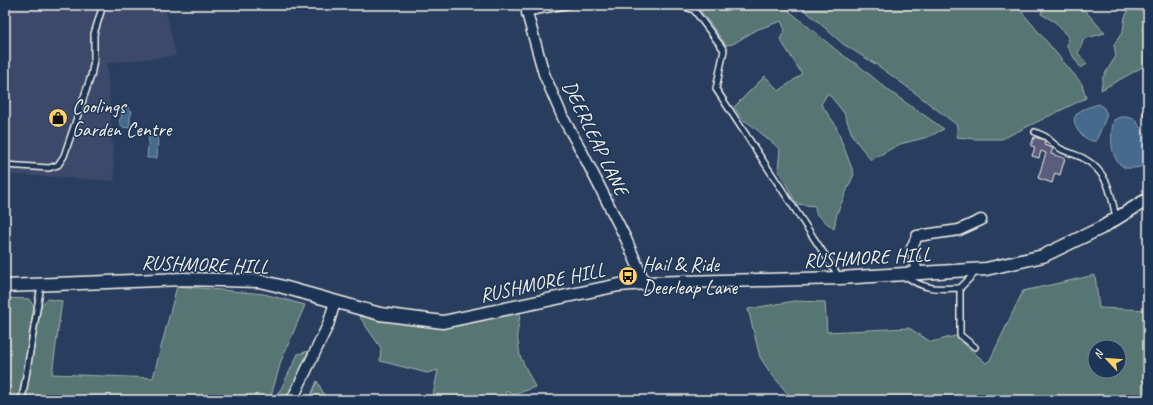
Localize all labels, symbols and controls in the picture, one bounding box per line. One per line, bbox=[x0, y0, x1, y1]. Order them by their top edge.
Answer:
street label: DEERLEAP LANE bbox=[557, 77, 636, 203]
place label: Coolings Garden Centre bbox=[72, 94, 173, 142]
shop icon: Coolings Garden Centre bbox=[47, 107, 69, 129]
street label: RUSHMORE HILL bbox=[803, 242, 931, 273]
street label: RUSHMORE HILL bbox=[141, 250, 269, 279]
place label: Hail & Ride Deerleap Lane bbox=[642, 252, 739, 300]
street label: RUSHMORE HILL bbox=[477, 257, 607, 308]
bus stop icon: Hail & Ride Deerleap Lane bbox=[617, 265, 639, 287]
north arrow bbox=[1087, 339, 1127, 379]
text: N bbox=[1090, 347, 1107, 361]

